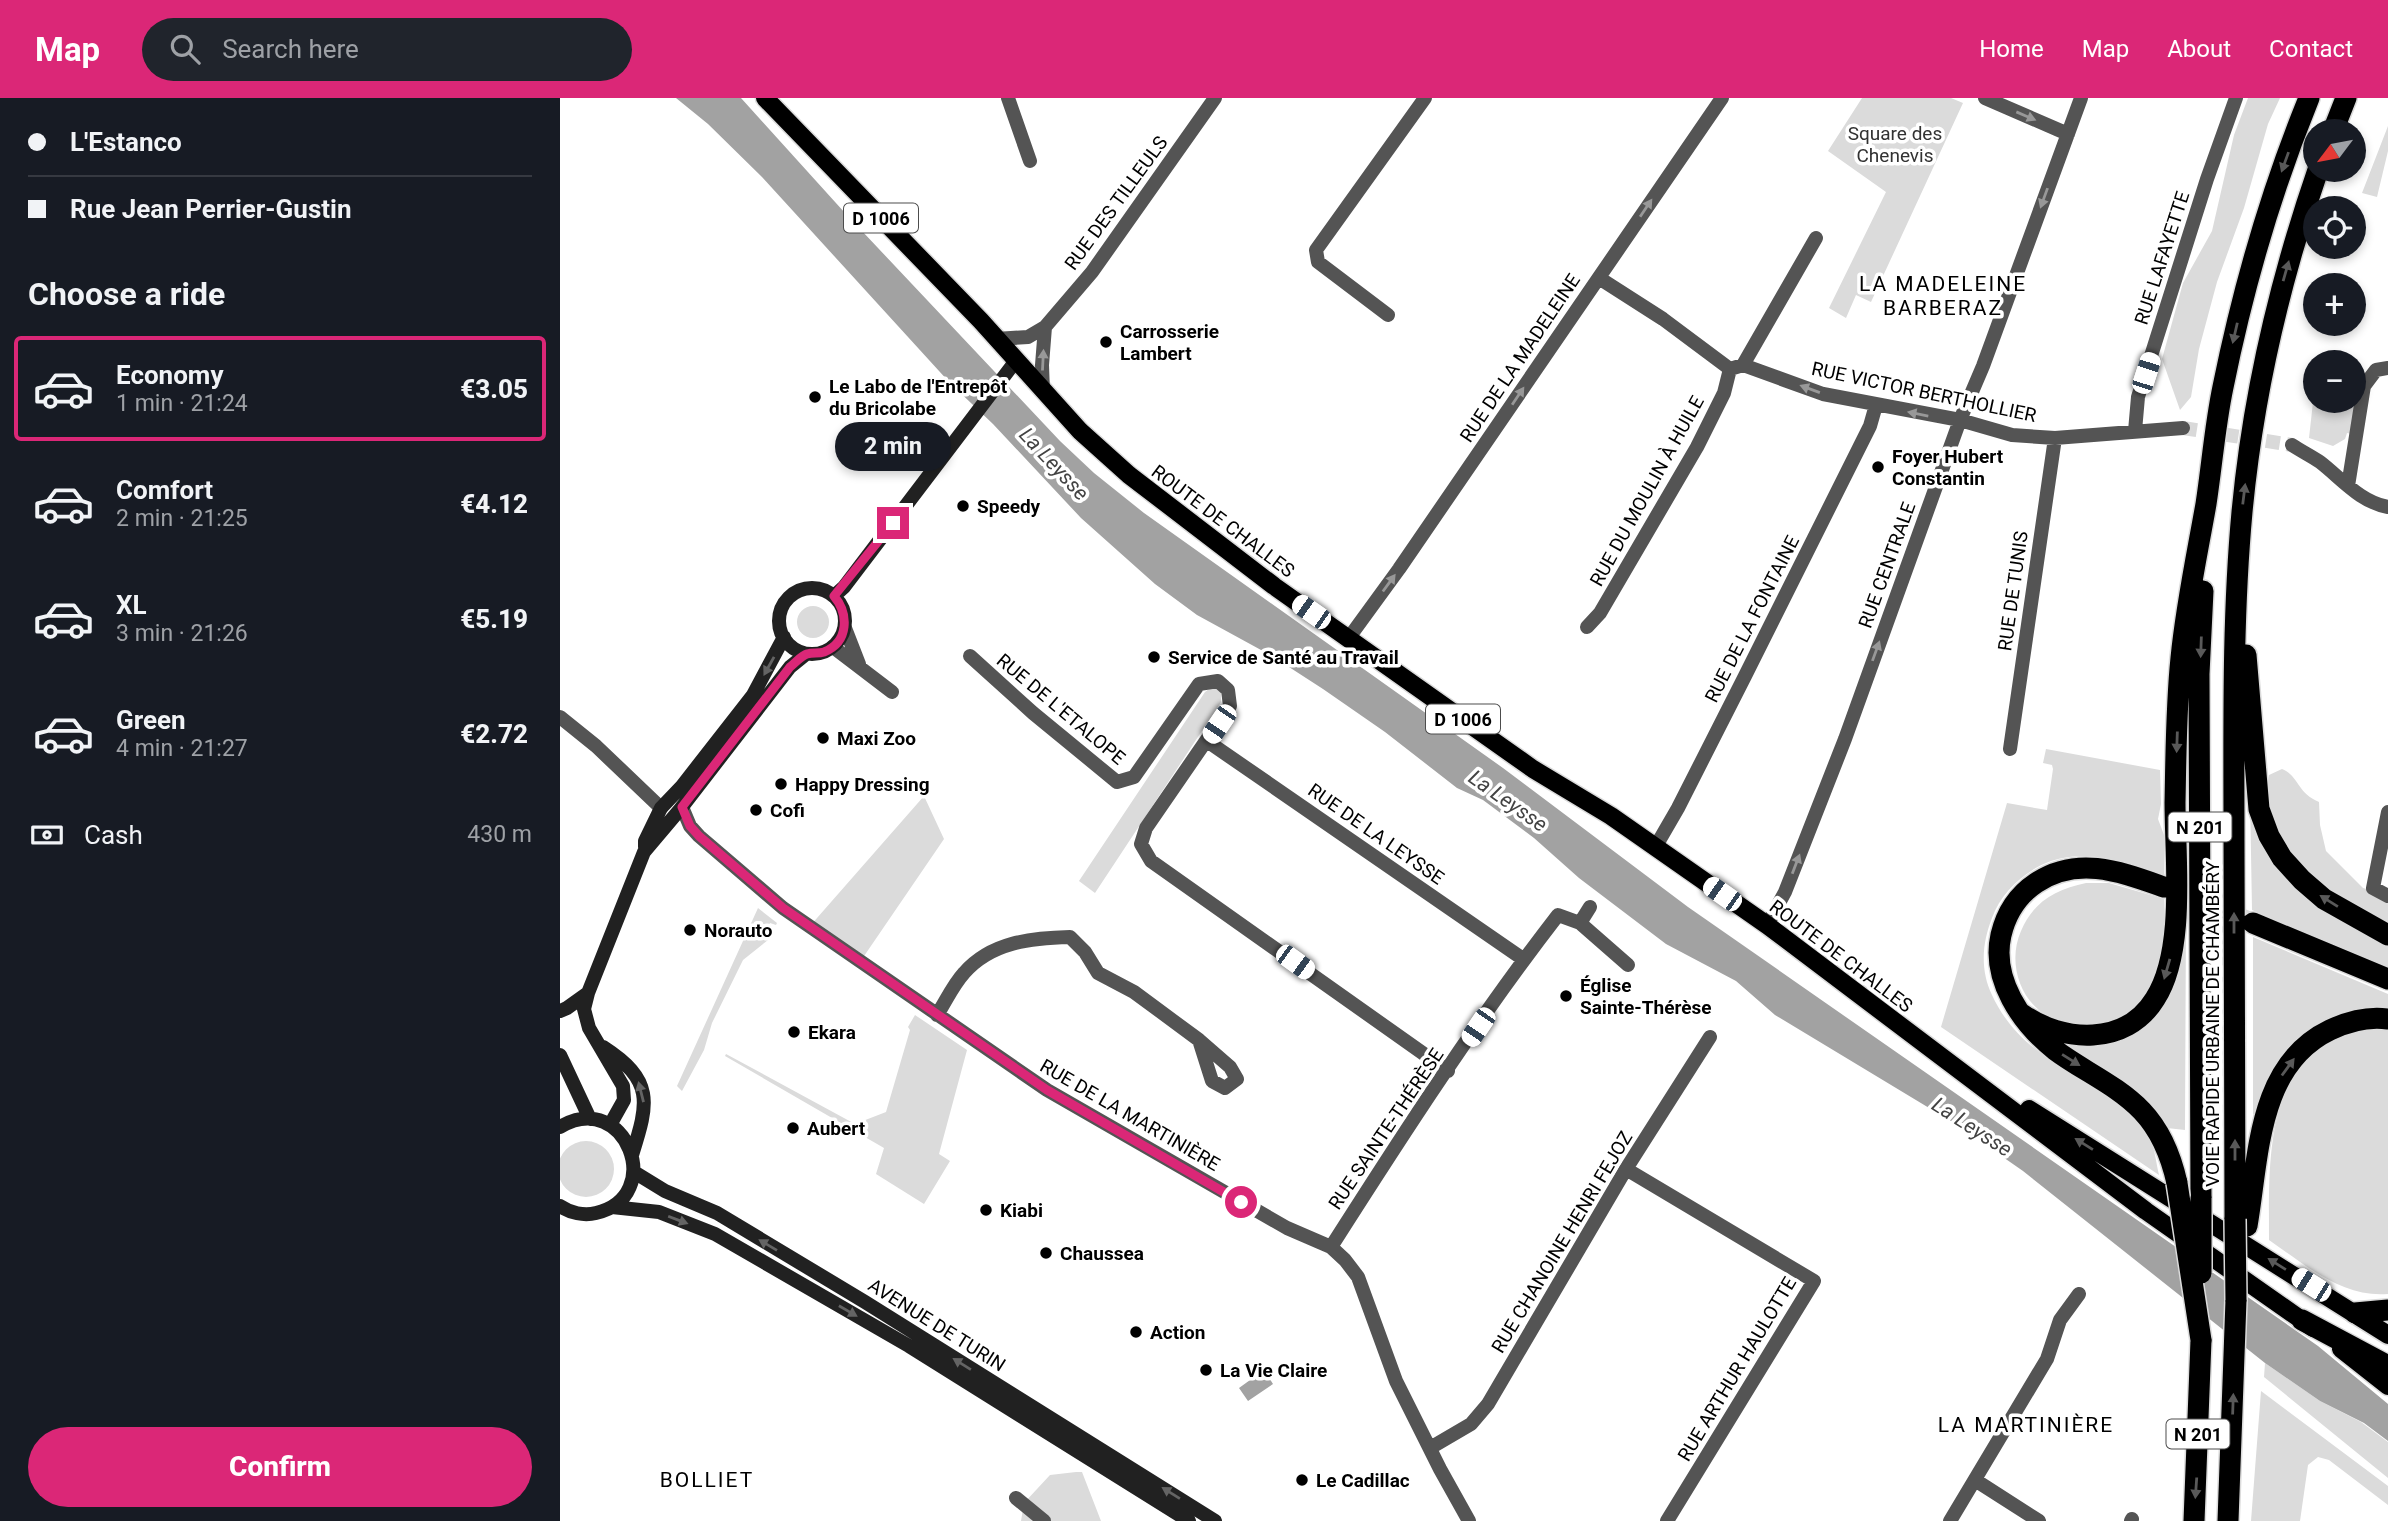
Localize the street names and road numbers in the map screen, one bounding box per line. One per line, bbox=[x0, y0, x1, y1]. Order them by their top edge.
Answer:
street label: RUE DES TILLEULS bbox=[1060, 132, 1172, 274]
street label: RUE LAFAYETTE bbox=[2130, 188, 2194, 328]
road number: D 1006 bbox=[844, 204, 918, 232]
street label: RUE DE LA MADELEINE bbox=[1455, 269, 1585, 447]
street label: RUE VICTOR BERTHOLLIER bbox=[1810, 357, 2039, 427]
street label: RUE DU MOULIN À HUILE bbox=[1585, 392, 1709, 590]
street label: ROUTE DE CHALLES bbox=[1147, 460, 1299, 582]
street label: RUE CENTRALE bbox=[1854, 499, 1921, 631]
street label: RUE DE TUNIS bbox=[1993, 530, 2033, 652]
street label: RUE DE LA FONTAINE bbox=[1700, 531, 1804, 706]
street label: RUE DE L'ETALOPE bbox=[992, 649, 1130, 770]
road number: D 1006 bbox=[1426, 704, 1500, 734]
street label: RUE DE LA LEYSSE bbox=[1304, 778, 1449, 890]
road number: N 201 bbox=[2168, 812, 2232, 842]
street label: VOIE RAPIDE URBAINE DE CHAMBÉRY bbox=[2201, 861, 2224, 1187]
street label: ROUTE DE CHALLES bbox=[1765, 895, 1917, 1017]
street label: RUE SAINTE-THÉRÈSE bbox=[1324, 1044, 1449, 1214]
street label: RUE DE LA MARTINIÈRE bbox=[1036, 1054, 1224, 1176]
street label: RUE CHANOINE HENRI FEJOZ bbox=[1487, 1127, 1637, 1357]
street label: AVENUE DE TURIN bbox=[864, 1273, 1010, 1377]
street label: RUE ARTHUR HAULOTTE bbox=[1673, 1273, 1801, 1465]
road number: N 201 bbox=[2166, 1420, 2230, 1448]

